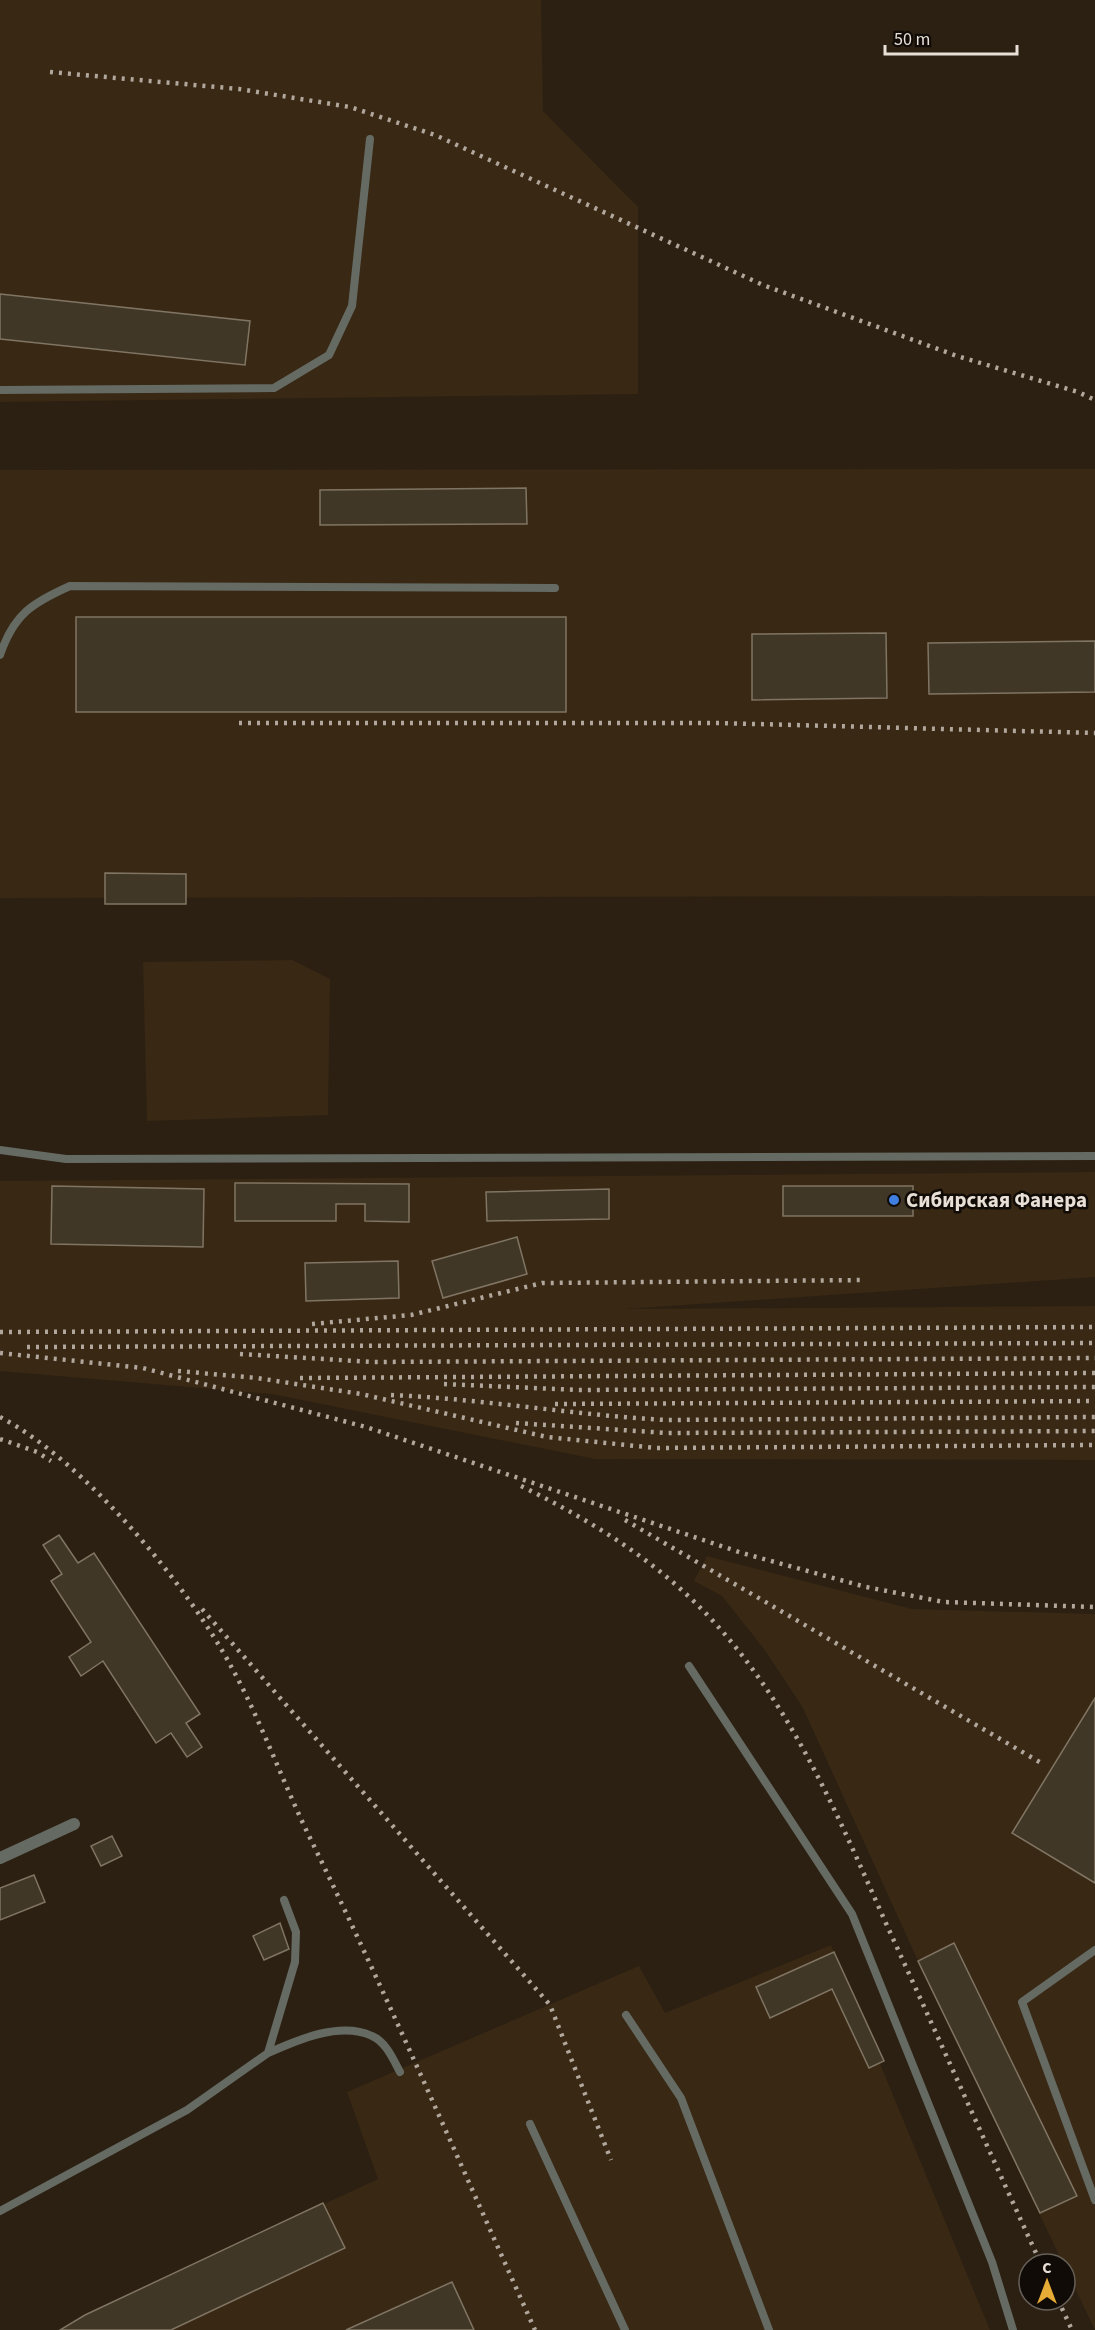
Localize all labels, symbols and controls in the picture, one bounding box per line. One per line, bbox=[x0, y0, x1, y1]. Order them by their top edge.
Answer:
scale bar bbox=[885, 18, 1017, 56]
text: 50 m bbox=[894, 27, 930, 52]
place label: Сибирская Фанера bbox=[906, 1185, 1087, 1215]
marker: Сибирская Фанера bbox=[887, 1193, 901, 1207]
north arrow bbox=[1017, 2252, 1077, 2312]
text: С bbox=[1042, 2257, 1052, 2279]

